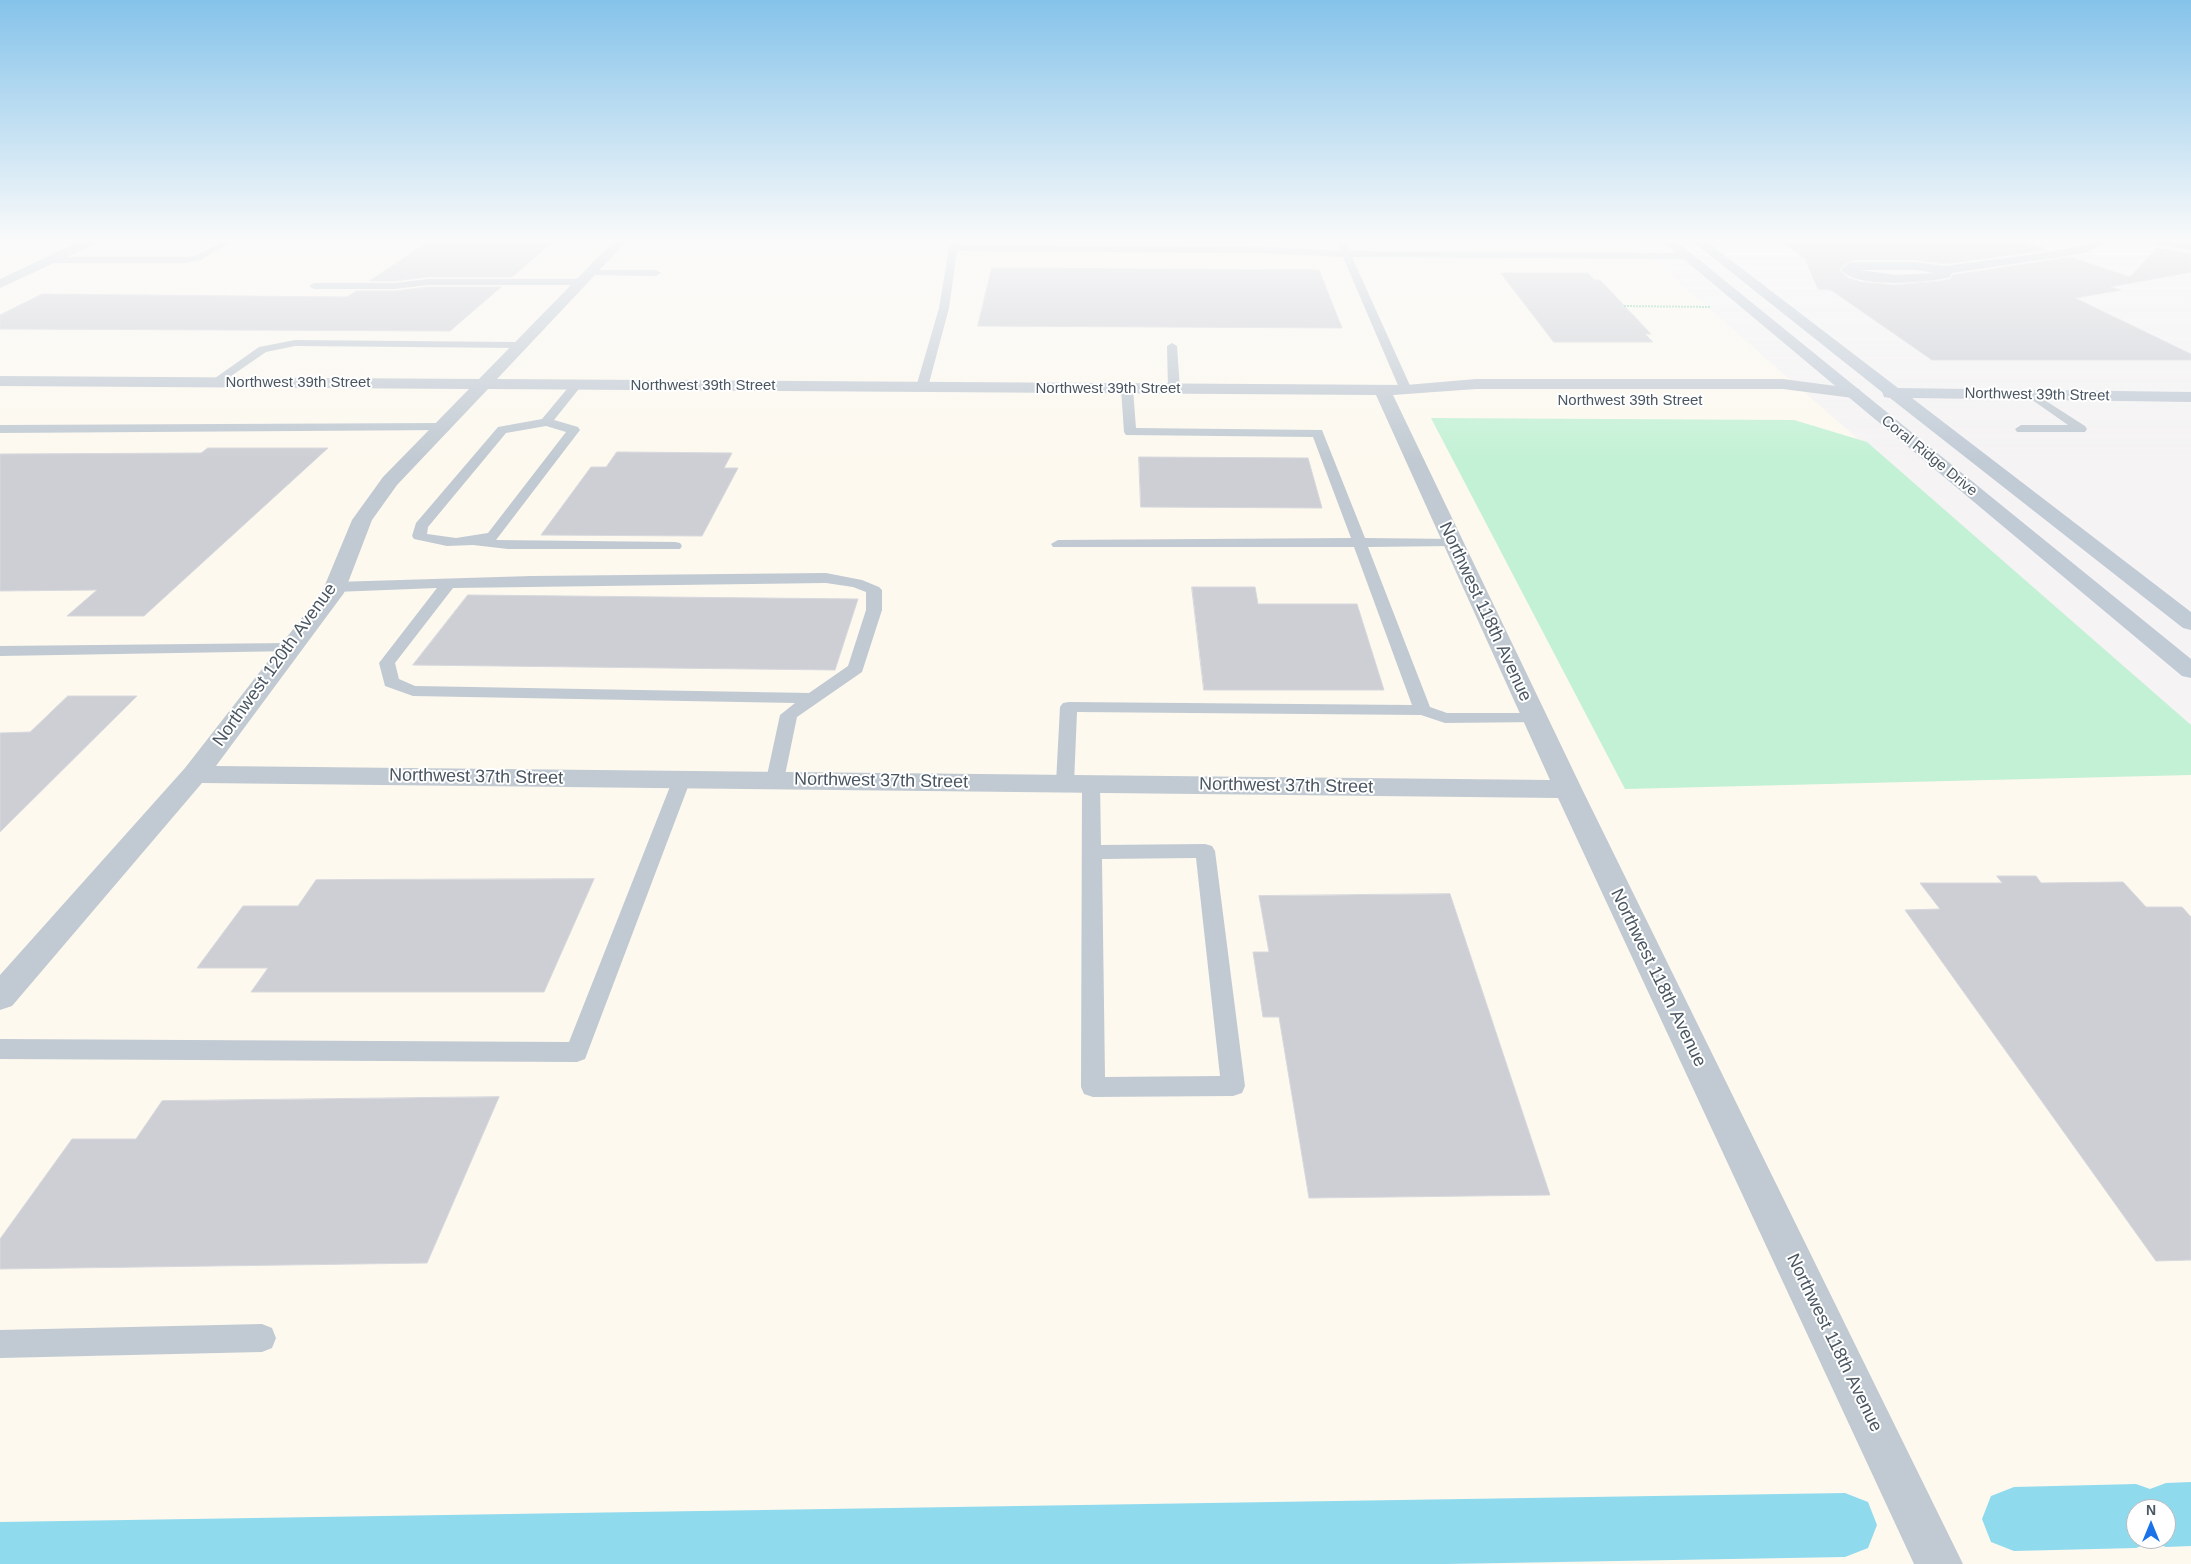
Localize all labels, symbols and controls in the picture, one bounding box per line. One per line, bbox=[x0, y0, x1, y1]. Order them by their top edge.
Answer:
street label: Northwest 39th Street bbox=[225, 374, 371, 392]
street label: Northwest 39th Street bbox=[630, 377, 776, 395]
street label: Northwest 39th Street bbox=[1035, 380, 1181, 398]
street label: Northwest 39th Street bbox=[1964, 385, 2110, 405]
street label: Northwest 39th Street bbox=[1557, 392, 1703, 410]
street label: Coral Ridge Drive bbox=[1877, 412, 1981, 500]
street label: Northwest 118th Avenue bbox=[1434, 519, 1536, 705]
street label: Northwest 120th Avenue bbox=[208, 579, 342, 751]
street label: Northwest 37th Street bbox=[389, 765, 563, 789]
street label: Northwest 37th Street bbox=[794, 769, 968, 793]
street label: Northwest 37th Street bbox=[1199, 774, 1373, 798]
street label: Northwest 118th Avenue bbox=[1605, 885, 1711, 1071]
street label: Northwest 118th Avenue bbox=[1781, 1250, 1887, 1436]
north arrow bbox=[2126, 1499, 2176, 1549]
text: N bbox=[2146, 1502, 2156, 1518]

